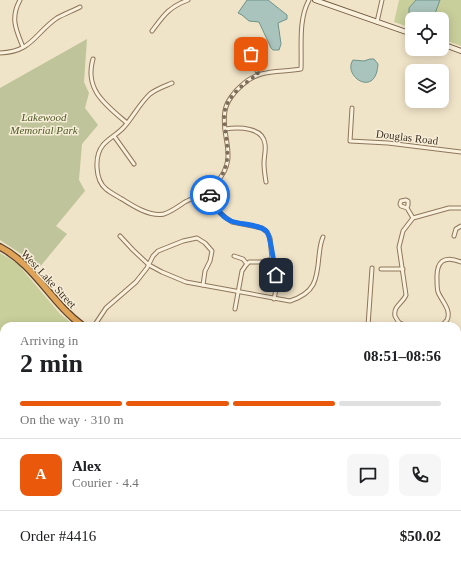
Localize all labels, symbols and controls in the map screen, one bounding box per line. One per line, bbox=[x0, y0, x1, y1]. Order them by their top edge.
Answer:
map controls bbox=[405, 12, 449, 108]
button: locate bbox=[405, 12, 449, 56]
pin bbox=[234, 37, 268, 71]
icon: bag bbox=[240, 43, 262, 65]
button: layers bbox=[405, 64, 449, 108]
park label: Lakewood Memorial Park bbox=[9, 111, 79, 136]
street label: Douglas Road bbox=[375, 127, 439, 147]
courier bbox=[190, 175, 230, 215]
icon: car bbox=[199, 184, 221, 206]
street label: West Lake Street bbox=[19, 248, 79, 310]
pin bbox=[259, 258, 293, 292]
icon: home bbox=[265, 264, 287, 286]
text: Arriving in bbox=[20, 333, 78, 348]
text: 08:51–08:56 bbox=[364, 348, 441, 364]
text: 2 min bbox=[20, 349, 83, 378]
text: On the way · 310 m bbox=[20, 412, 124, 427]
button: chat bbox=[347, 454, 389, 496]
button: phone bbox=[399, 454, 441, 496]
text: Alex bbox=[72, 458, 101, 474]
text: A bbox=[36, 466, 46, 482]
text: Courier · 4.4 bbox=[72, 475, 139, 490]
text: Order #4416 bbox=[20, 528, 96, 544]
text: $50.02 bbox=[400, 528, 441, 544]

